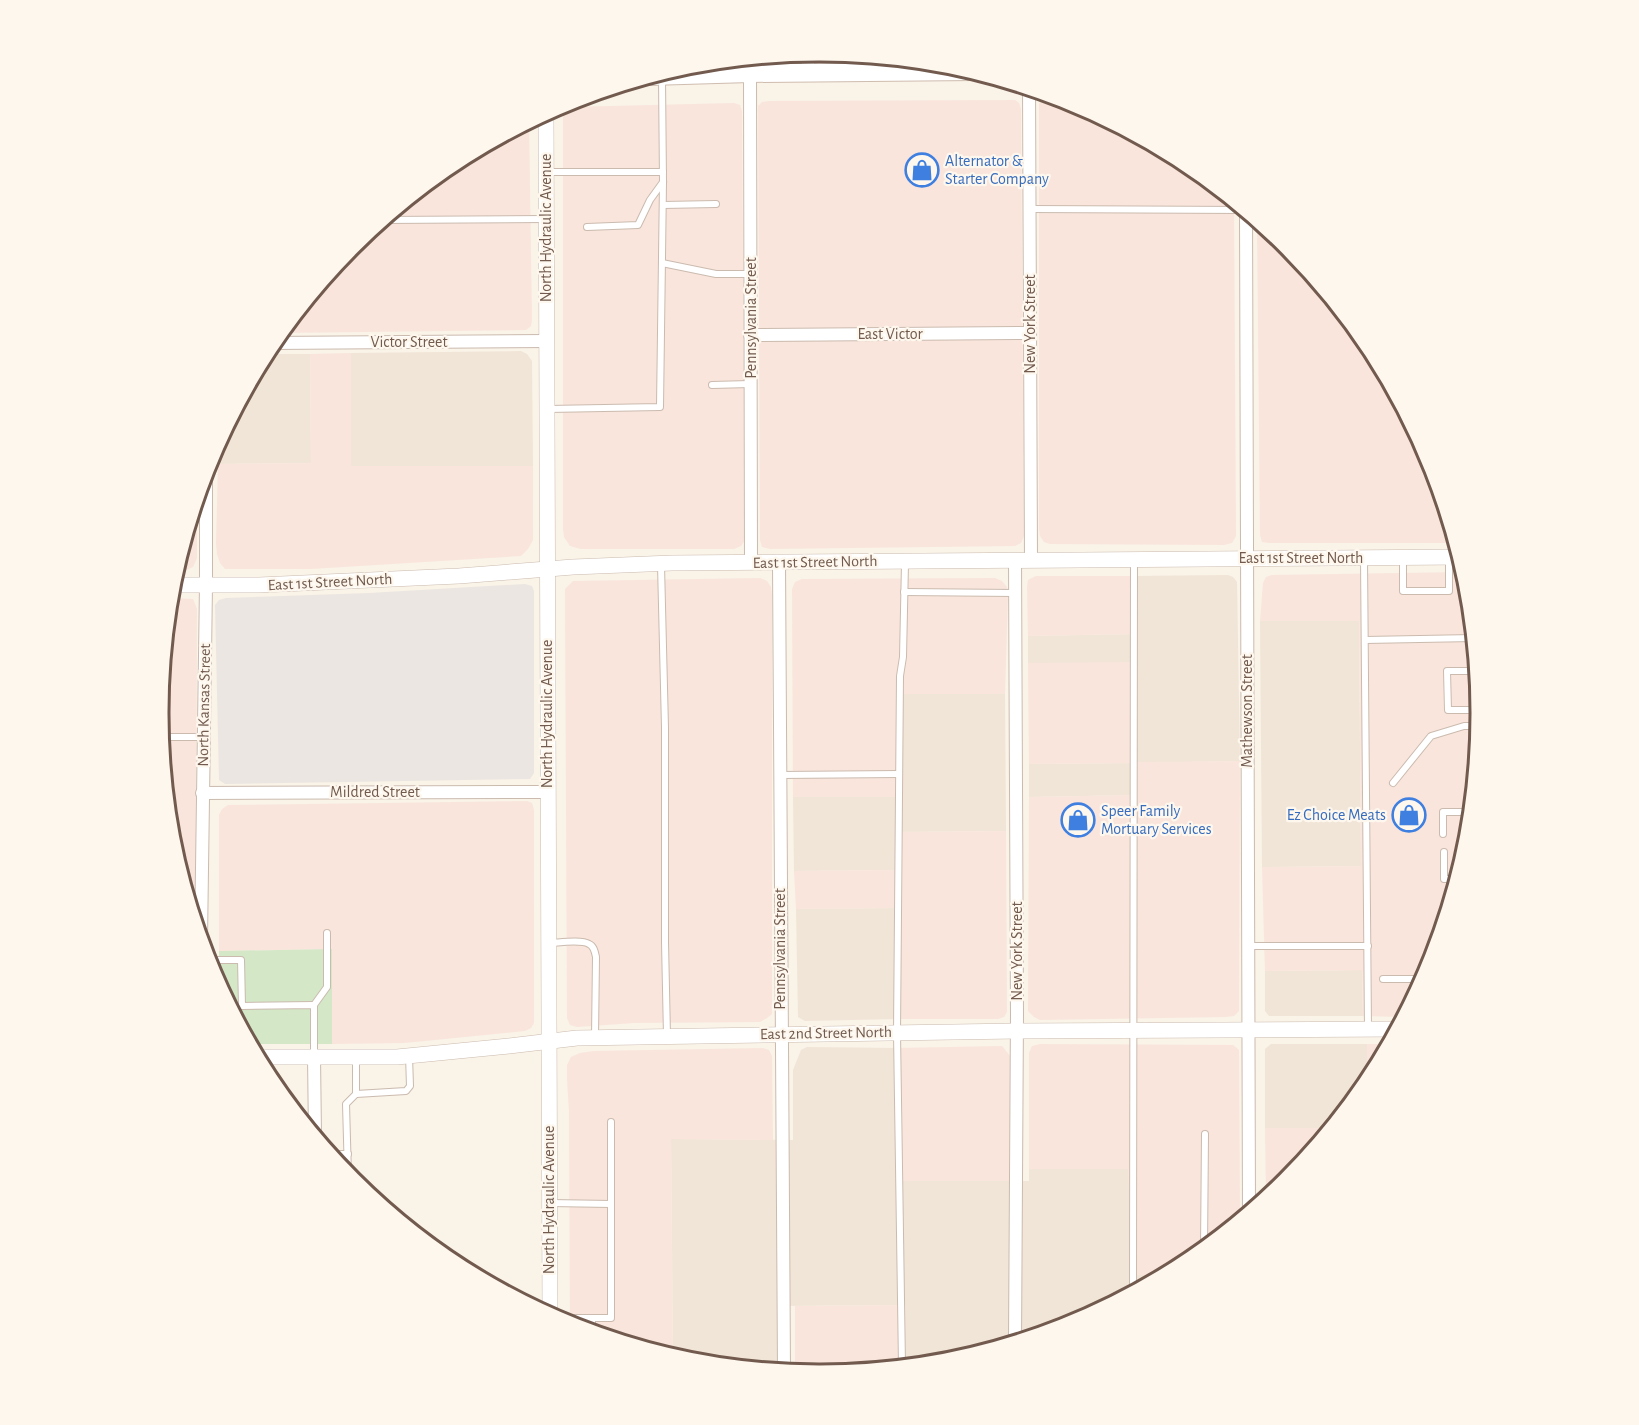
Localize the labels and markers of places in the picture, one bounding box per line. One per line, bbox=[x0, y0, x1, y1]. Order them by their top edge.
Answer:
shop icon: Alternator & Starter Company bbox=[904, 152, 940, 188]
place label: Alternator & Starter Company bbox=[945, 153, 1049, 188]
shop icon: Ez Choice Meats bbox=[1391, 797, 1427, 833]
shop icon: Speer Family Mortuary Services bbox=[1060, 802, 1096, 838]
place label: Speer Family Mortuary Services bbox=[1101, 803, 1212, 838]
place label: Ez Choice Meats bbox=[1287, 807, 1386, 823]

